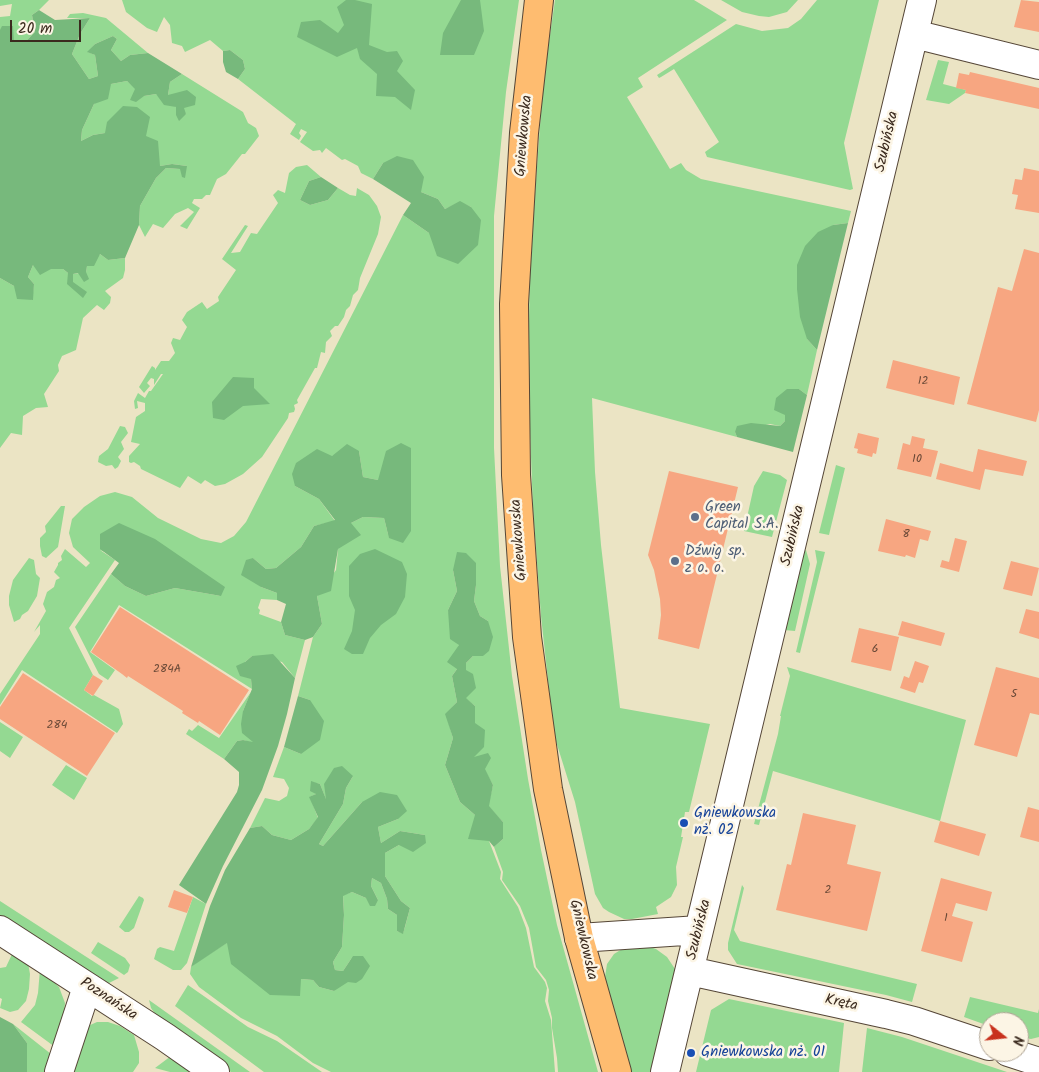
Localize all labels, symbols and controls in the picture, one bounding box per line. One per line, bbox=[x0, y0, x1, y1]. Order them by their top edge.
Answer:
scale bar bbox=[12, 10, 84, 42]
text: 20 m bbox=[18, 17, 52, 41]
street label: Gniewkowska bbox=[512, 94, 538, 178]
street label: Szubińska bbox=[872, 110, 904, 174]
house number: 12 bbox=[918, 375, 928, 389]
house number: 10 bbox=[912, 453, 922, 467]
street label: Gniewkowska bbox=[508, 498, 532, 582]
place label: Green Capital S.A. bbox=[705, 499, 778, 534]
street label: Szubińska bbox=[778, 504, 810, 568]
marker: Green Capital S.A. bbox=[689, 511, 701, 523]
house number: 8 bbox=[902, 528, 910, 542]
place label: Dźwig sp. z o. o. bbox=[685, 543, 745, 578]
marker: Dźwig sp. z o. o. bbox=[669, 555, 681, 567]
house number: 6 bbox=[872, 643, 878, 657]
house number: 284A bbox=[153, 663, 181, 677]
house number: 5 bbox=[1011, 688, 1017, 702]
house number: 284 bbox=[47, 719, 67, 733]
place label: Gniewkowska nż. 02 bbox=[694, 805, 776, 840]
marker: Gniewkowska nż. 02 bbox=[678, 817, 690, 829]
house number: 2 bbox=[825, 884, 831, 898]
street label: Gniewkowska bbox=[564, 898, 600, 982]
street label: Szubińska bbox=[684, 898, 716, 962]
house number: 1 bbox=[944, 912, 948, 926]
street label: Poznańska bbox=[76, 975, 140, 1025]
street label: Kręta bbox=[823, 992, 859, 1016]
north arrow bbox=[979, 1012, 1029, 1062]
text: N bbox=[1006, 1034, 1029, 1048]
place label: Gniewkowska nż. 01 bbox=[701, 1044, 825, 1062]
marker: Gniewkowska nż. 01 bbox=[685, 1047, 697, 1059]

